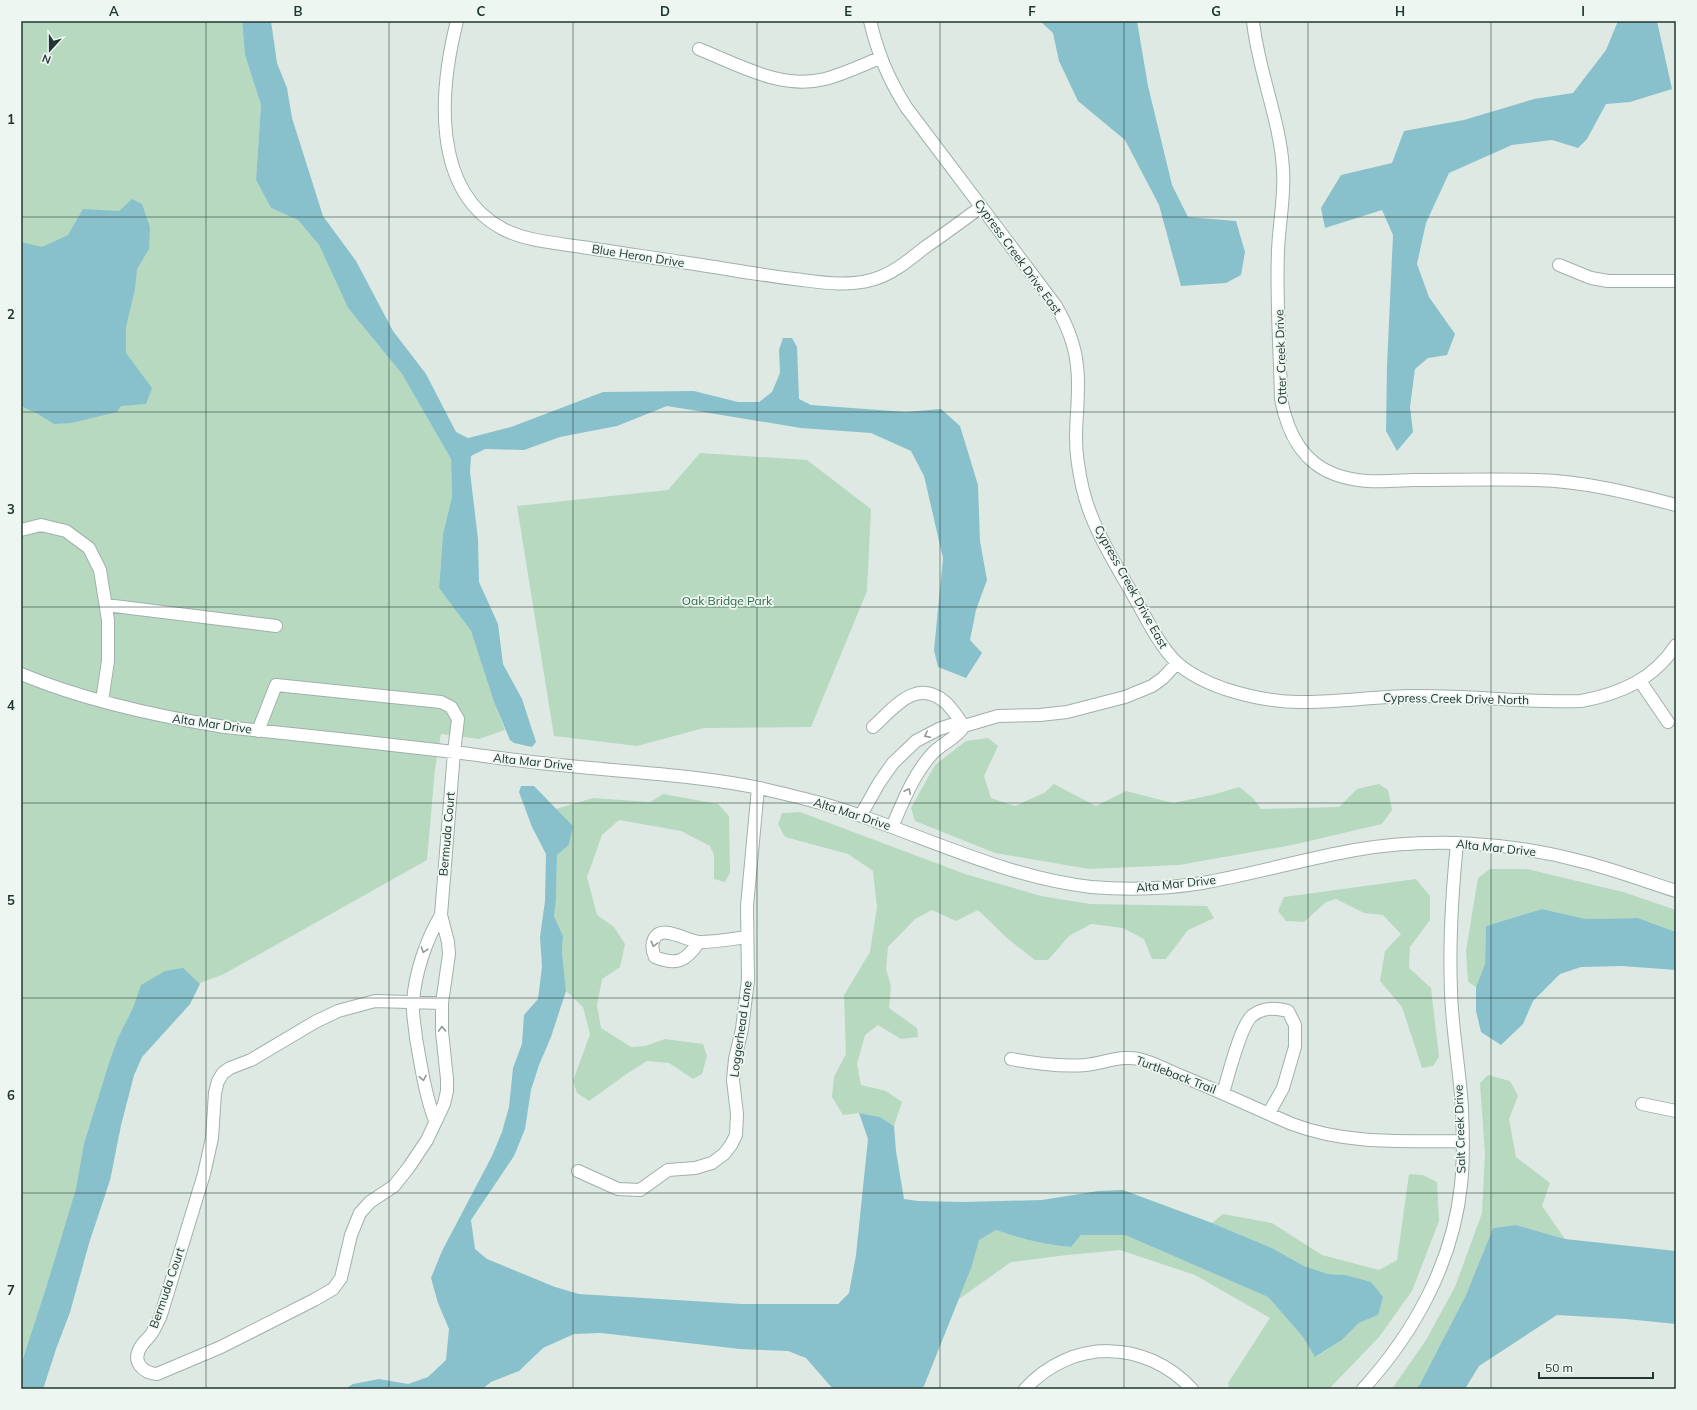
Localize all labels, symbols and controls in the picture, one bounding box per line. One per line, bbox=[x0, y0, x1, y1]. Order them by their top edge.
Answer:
text: A bbox=[109, 3, 119, 19]
text: B bbox=[294, 3, 303, 19]
text: C bbox=[477, 3, 486, 19]
text: D bbox=[660, 3, 670, 19]
text: E bbox=[844, 3, 852, 19]
text: F bbox=[1028, 3, 1036, 19]
text: G bbox=[1211, 3, 1221, 19]
text: H bbox=[1395, 3, 1405, 19]
text: I bbox=[1581, 3, 1585, 19]
north arrow bbox=[30, 30, 70, 70]
text: N bbox=[40, 51, 53, 67]
text: 1 bbox=[7, 111, 15, 127]
street label: Cypress Creek Drive East bbox=[972, 196, 1065, 317]
street label: Blue Heron Drive bbox=[591, 241, 685, 270]
text: 2 bbox=[7, 306, 15, 322]
street label: Otter Creek Drive bbox=[1271, 309, 1290, 405]
text: 3 bbox=[7, 501, 15, 517]
street label: Cypress Creek Drive East bbox=[1091, 523, 1172, 651]
park label: Oak Bridge Park bbox=[682, 593, 773, 608]
street label: Cypress Creek Drive North bbox=[1383, 690, 1529, 707]
text: 4 bbox=[7, 697, 15, 713]
street label: Alta Mar Drive bbox=[171, 710, 253, 737]
one-way arrow bbox=[924, 730, 932, 738]
street label: Alta Mar Drive bbox=[492, 750, 574, 773]
one-way arrow bbox=[903, 788, 911, 796]
street label: Bermuda Court bbox=[435, 791, 458, 877]
street label: Alta Mar Drive bbox=[812, 794, 893, 833]
street label: Alta Mar Drive bbox=[1455, 836, 1537, 859]
street label: Alta Mar Drive bbox=[1135, 872, 1217, 895]
text: 5 bbox=[7, 892, 15, 908]
one-way arrow bbox=[650, 940, 658, 947]
one-way arrow bbox=[421, 947, 429, 954]
street label: Loggerhead Lane bbox=[726, 980, 755, 1078]
one-way arrow bbox=[438, 1026, 446, 1032]
street label: Turtleback Trail bbox=[1134, 1052, 1218, 1097]
one-way arrow bbox=[418, 1075, 427, 1082]
street label: Salt Creek Drive bbox=[1450, 1084, 1469, 1174]
text: 6 bbox=[7, 1087, 15, 1103]
street label: Bermuda Court bbox=[146, 1245, 187, 1330]
text: 7 bbox=[7, 1282, 15, 1298]
scale bar bbox=[1539, 1354, 1653, 1380]
text: 50 m bbox=[1545, 1360, 1573, 1375]

